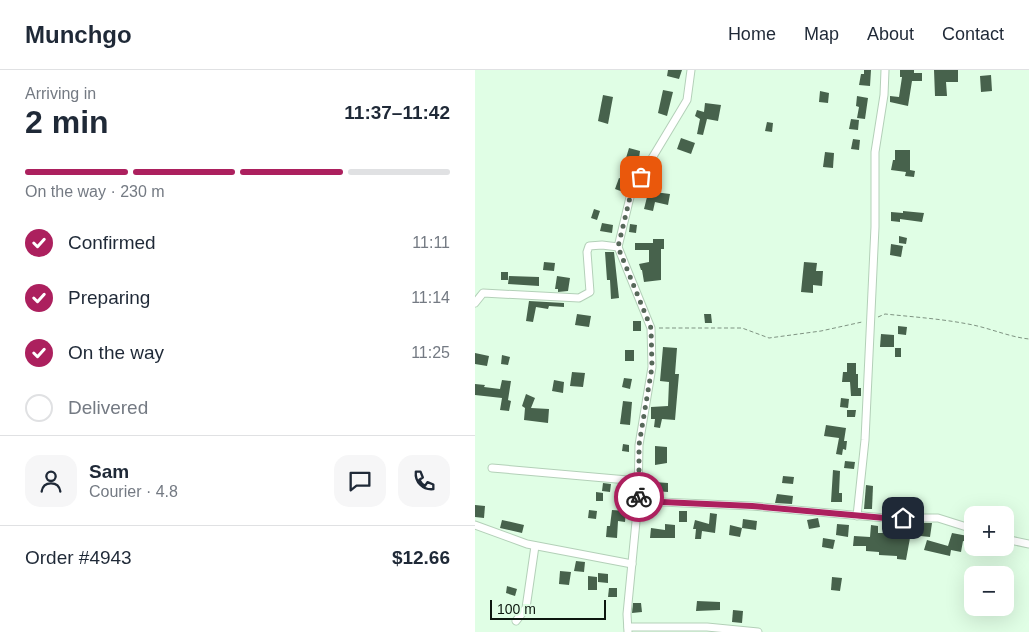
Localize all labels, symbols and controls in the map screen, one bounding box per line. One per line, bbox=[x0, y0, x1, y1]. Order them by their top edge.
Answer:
text: Munchgo bbox=[25, 21, 132, 48]
text: Home bbox=[728, 24, 776, 44]
text: Map bbox=[804, 24, 839, 44]
text: About bbox=[867, 24, 914, 44]
text: Contact bbox=[942, 24, 1004, 44]
text: Arriving in bbox=[25, 85, 96, 102]
text: 11:37–11:42 bbox=[344, 102, 450, 123]
text: 2 min bbox=[25, 104, 109, 140]
pin bbox=[620, 156, 662, 198]
icon: bag bbox=[627, 163, 655, 191]
text: On the way · 230 m bbox=[25, 183, 165, 200]
icon: check bbox=[25, 229, 53, 257]
text: Confirmed bbox=[68, 232, 156, 253]
text: 11:11 bbox=[412, 234, 450, 251]
icon: check bbox=[25, 284, 53, 312]
text: Preparing bbox=[68, 287, 150, 308]
text: 11:14 bbox=[411, 289, 450, 306]
icon: check bbox=[25, 339, 53, 367]
text: On the way bbox=[68, 342, 164, 363]
text: 11:25 bbox=[411, 344, 450, 361]
text: Delivered bbox=[68, 397, 148, 418]
button: person bbox=[25, 455, 77, 507]
button: chat bbox=[334, 455, 386, 507]
button: phone bbox=[398, 455, 450, 507]
text: Sam bbox=[89, 461, 129, 482]
courier bbox=[614, 472, 664, 522]
text: Courier · 4.8 bbox=[89, 483, 178, 500]
icon: bike bbox=[625, 483, 653, 511]
pin bbox=[882, 497, 924, 539]
icon: home bbox=[889, 504, 917, 532]
map controls bbox=[964, 506, 1014, 616]
button: + bbox=[964, 506, 1014, 556]
text: Order #4943 bbox=[25, 547, 132, 568]
text: $12.66 bbox=[392, 547, 450, 568]
button: − bbox=[964, 566, 1014, 616]
scale bar bbox=[490, 597, 606, 620]
text: 100 m bbox=[497, 601, 536, 617]

